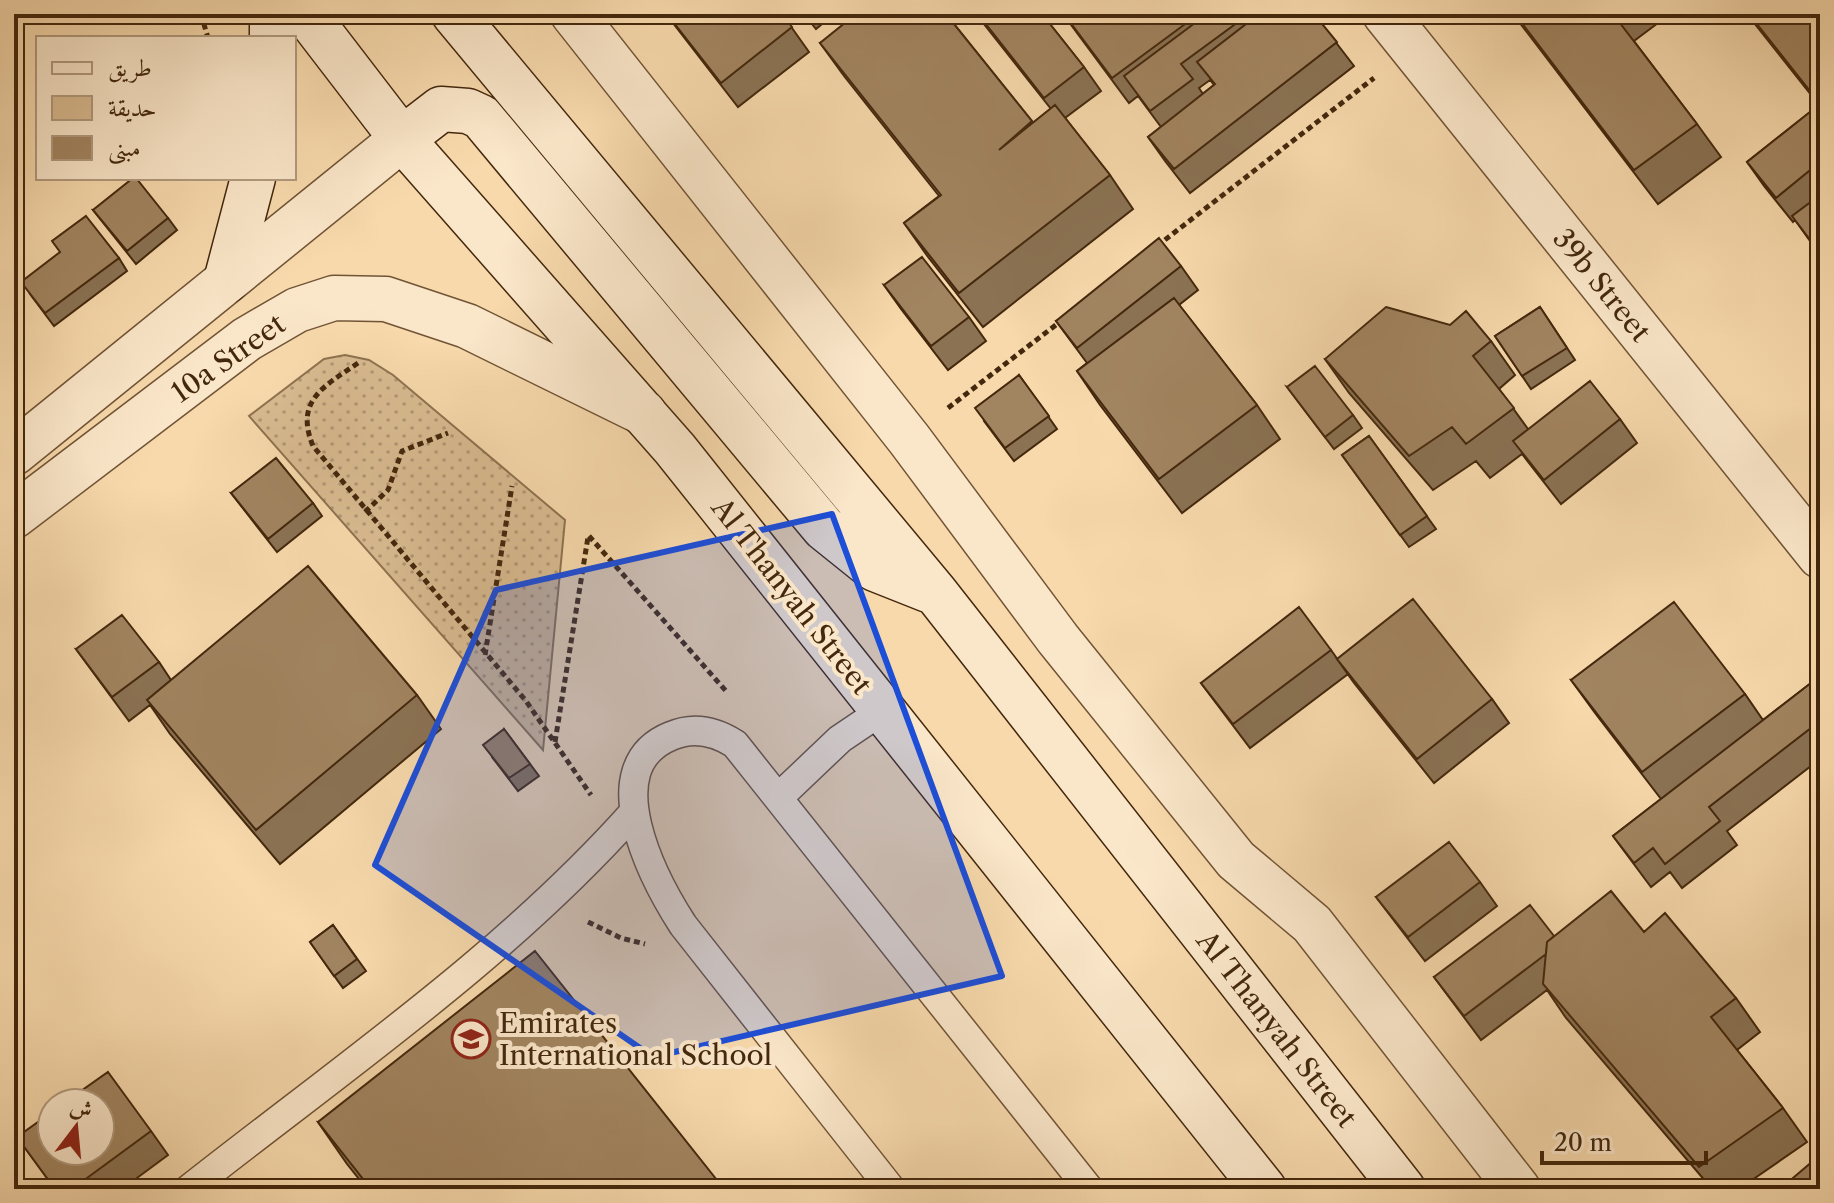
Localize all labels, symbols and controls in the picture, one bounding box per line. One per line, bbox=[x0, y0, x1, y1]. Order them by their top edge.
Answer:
legend bbox=[36, 36, 296, 180]
text: طريق bbox=[108, 53, 152, 83]
text: حديقة bbox=[108, 93, 157, 123]
text: مبنى bbox=[108, 133, 141, 165]
street label: 39b Street bbox=[1546, 222, 1658, 348]
street label: 10a Street bbox=[165, 307, 291, 409]
street label: Al Thanyah Street bbox=[704, 490, 879, 701]
street label: Al Thanyah Street bbox=[1189, 923, 1364, 1134]
place label: Emirates International School bbox=[499, 1006, 772, 1072]
school or university icon: Emirates International School bbox=[450, 1018, 492, 1060]
north arrow bbox=[36, 1087, 116, 1167]
text: ش bbox=[67, 1092, 96, 1124]
scale bar bbox=[1542, 1115, 1706, 1165]
text: 20 m bbox=[1554, 1128, 1612, 1157]

